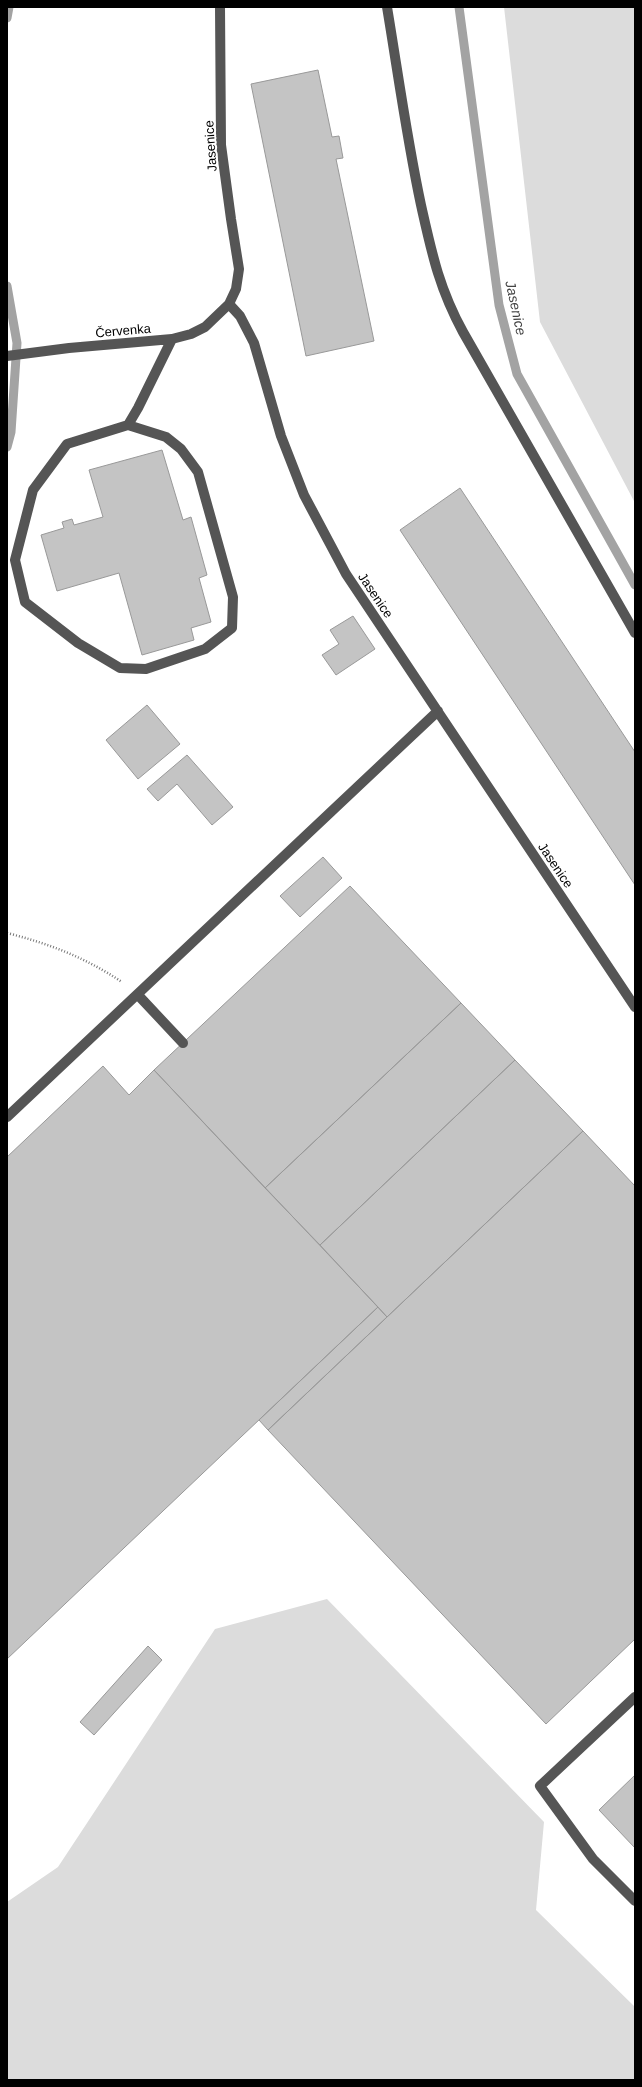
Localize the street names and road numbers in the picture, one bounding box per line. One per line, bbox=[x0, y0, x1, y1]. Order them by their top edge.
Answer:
street label: Jasenice bbox=[201, 120, 220, 172]
street label: Červenka bbox=[95, 321, 152, 340]
street label: Jasenice bbox=[355, 570, 396, 621]
street label: Jasenice bbox=[535, 840, 576, 891]

